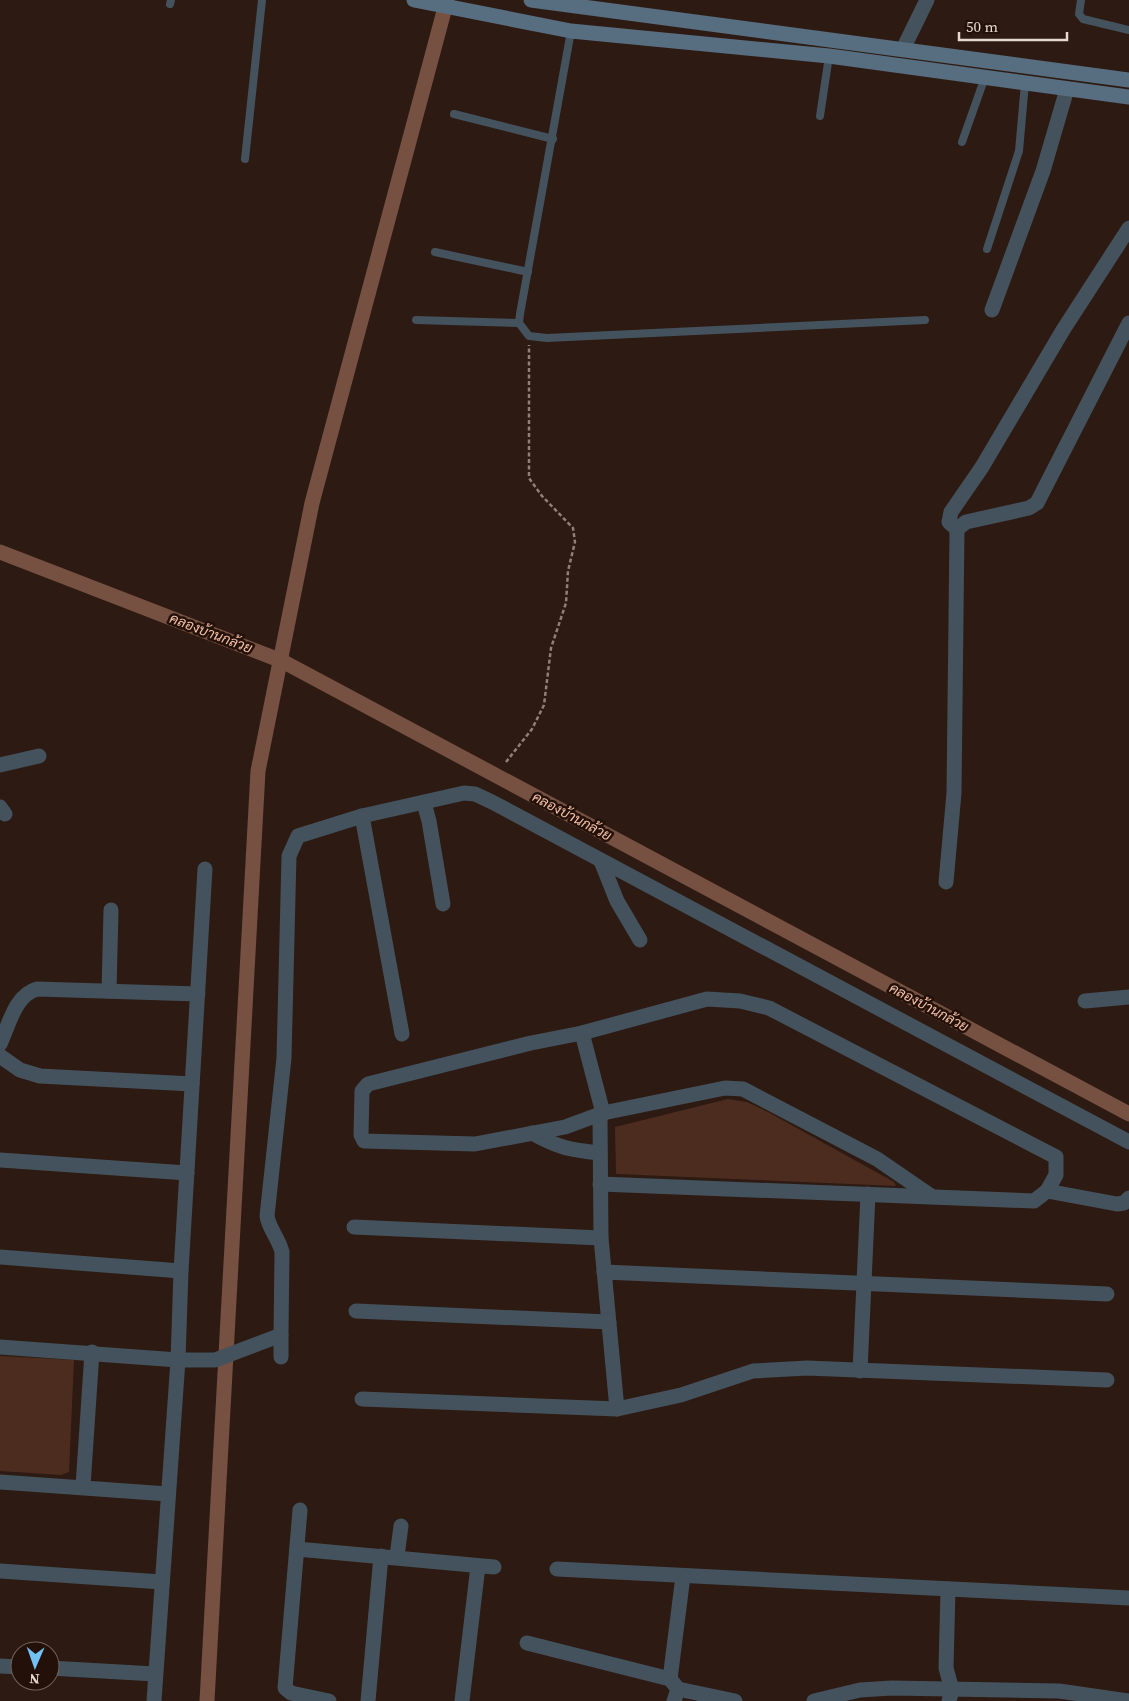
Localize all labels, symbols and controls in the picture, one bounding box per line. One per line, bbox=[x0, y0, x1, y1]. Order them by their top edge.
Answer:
scale bar bbox=[959, 10, 1066, 42]
text: 50 m bbox=[966, 16, 998, 37]
water label: คลองบ้านกล้วย bbox=[167, 608, 255, 658]
water label: คลองบ้านกล้วย bbox=[529, 787, 615, 845]
water label: คลองบ้านกล้วย bbox=[886, 978, 972, 1036]
north arrow bbox=[10, 1641, 60, 1691]
text: N bbox=[29, 1669, 40, 1689]

